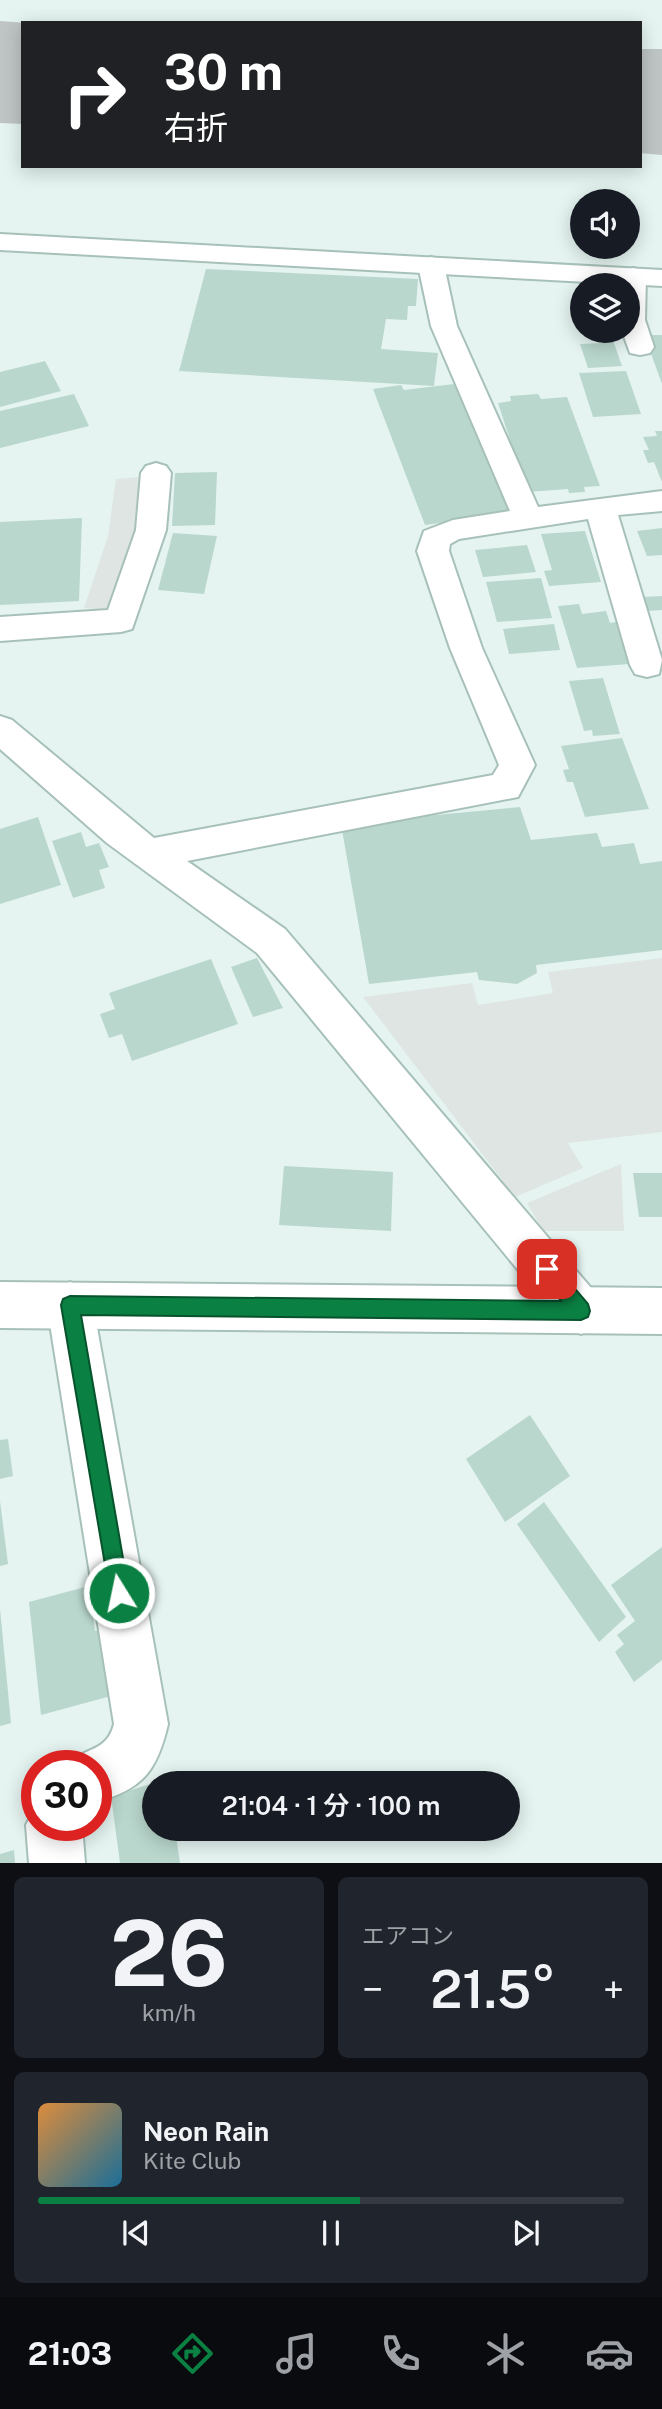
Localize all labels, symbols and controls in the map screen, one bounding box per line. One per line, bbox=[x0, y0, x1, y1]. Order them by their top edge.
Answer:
text: 30 m bbox=[164, 43, 283, 101]
icon: right bbox=[49, 49, 140, 140]
text: 右折 bbox=[164, 109, 228, 146]
map controls bbox=[570, 189, 640, 343]
button: sound bbox=[570, 189, 640, 259]
button: layers bbox=[570, 273, 640, 343]
pin bbox=[517, 1239, 577, 1299]
icon: arrive bbox=[528, 1250, 566, 1288]
position arrow bbox=[82, 1556, 156, 1630]
speed limit sign: 30 bbox=[21, 1750, 112, 1841]
text: 21:04 · 1 分 · 100 m bbox=[222, 1790, 440, 1821]
text: 26 bbox=[110, 1900, 228, 2006]
text: エアコン bbox=[362, 1922, 454, 1949]
text: 21.5° bbox=[430, 1959, 556, 2020]
text: − bbox=[362, 1967, 383, 2012]
text: + bbox=[603, 1967, 624, 2012]
text: km/h bbox=[142, 1999, 196, 2026]
text: Neon Rain bbox=[143, 2116, 269, 2147]
text: Kite Club bbox=[143, 2147, 241, 2174]
icon: previous bbox=[117, 2214, 155, 2252]
icon: pause bbox=[312, 2214, 350, 2252]
icon: next bbox=[507, 2214, 545, 2252]
icon: directions bbox=[168, 2329, 217, 2378]
icon: music bbox=[272, 2329, 321, 2378]
icon: phone bbox=[376, 2329, 425, 2378]
icon: climate bbox=[481, 2329, 530, 2378]
icon: car bbox=[585, 2329, 634, 2378]
text: 21:03 bbox=[28, 2335, 112, 2372]

